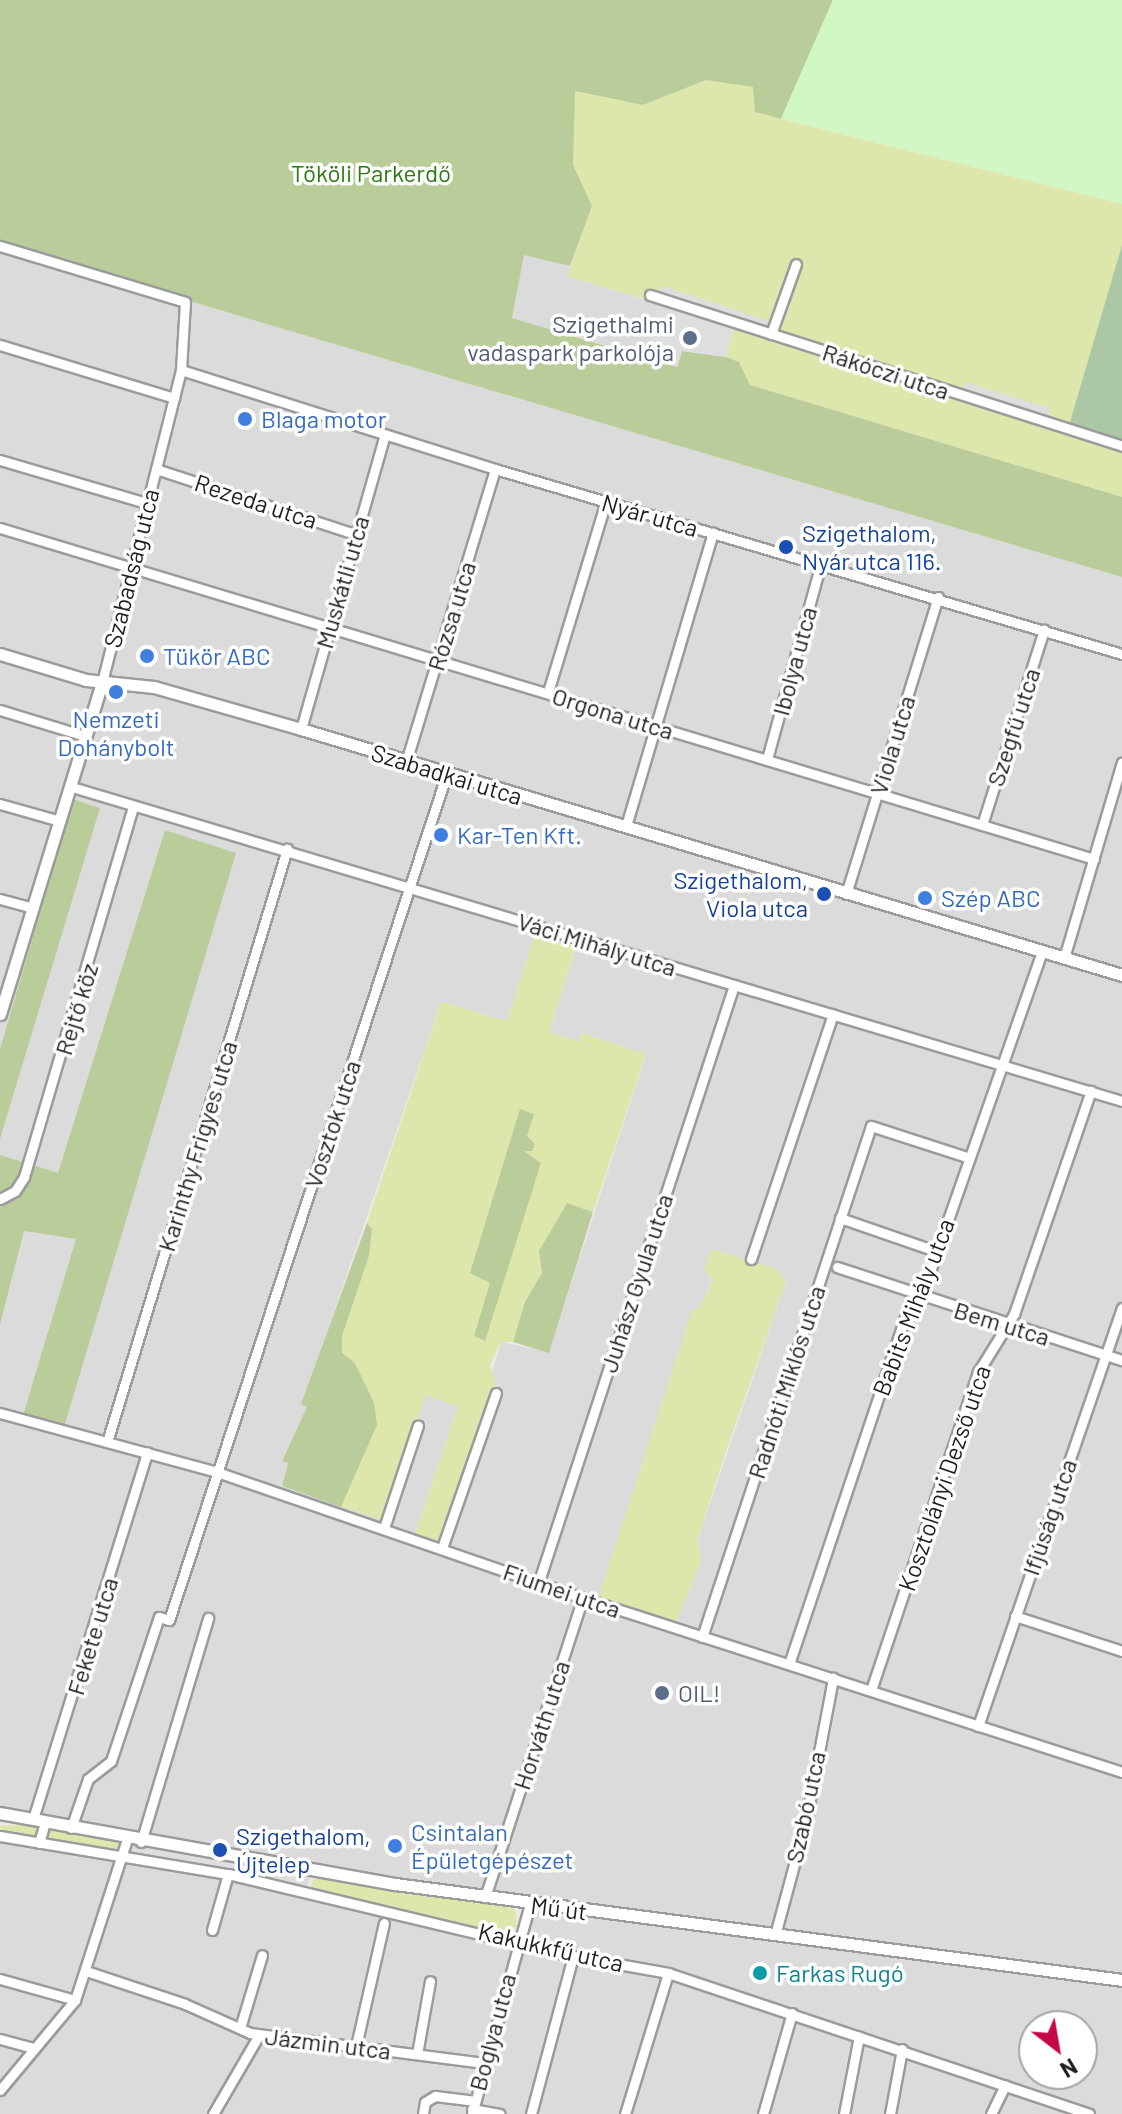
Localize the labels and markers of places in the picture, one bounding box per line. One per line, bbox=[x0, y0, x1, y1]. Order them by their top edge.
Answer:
place label: Szigethalmi vadaspark parkolója bbox=[467, 310, 674, 366]
marker: Szigethalmi vadaspark parkolója bbox=[681, 329, 699, 347]
place label: Blaga motor bbox=[261, 405, 387, 433]
marker: Blaga motor bbox=[236, 410, 254, 428]
place label: Szigethalom, Nyár utca 116. bbox=[802, 519, 941, 575]
marker: Szigethalom, Nyár utca 116. bbox=[777, 538, 795, 556]
place label: Tükör ABC bbox=[163, 642, 271, 670]
marker: Tükör ABC bbox=[138, 647, 156, 665]
marker: Nemzeti Dohánybolt bbox=[107, 683, 125, 701]
place label: Nemzeti Dohánybolt bbox=[57, 705, 175, 761]
place label: Kar-Ten Kft. bbox=[457, 821, 582, 849]
marker: Kar-Ten Kft. bbox=[432, 826, 450, 844]
place label: Szigethalom, Viola utca bbox=[674, 866, 808, 922]
place label: Szép ABC bbox=[941, 884, 1041, 912]
marker: Szigethalom, Viola utca bbox=[815, 885, 833, 903]
marker: Szép ABC bbox=[916, 889, 934, 907]
place label: OIL! bbox=[678, 1679, 720, 1707]
marker: OIL! bbox=[653, 1684, 671, 1702]
place label: Csintalan Épületgépészet bbox=[411, 1818, 573, 1874]
place label: Szigethalom, Újtelep bbox=[236, 1822, 370, 1878]
marker: Csintalan Épületgépészet bbox=[386, 1837, 404, 1855]
marker: Szigethalom, Újtelep bbox=[211, 1841, 229, 1859]
place label: Farkas Rugó bbox=[776, 1959, 904, 1987]
marker: Farkas Rugó bbox=[751, 1964, 769, 1982]

